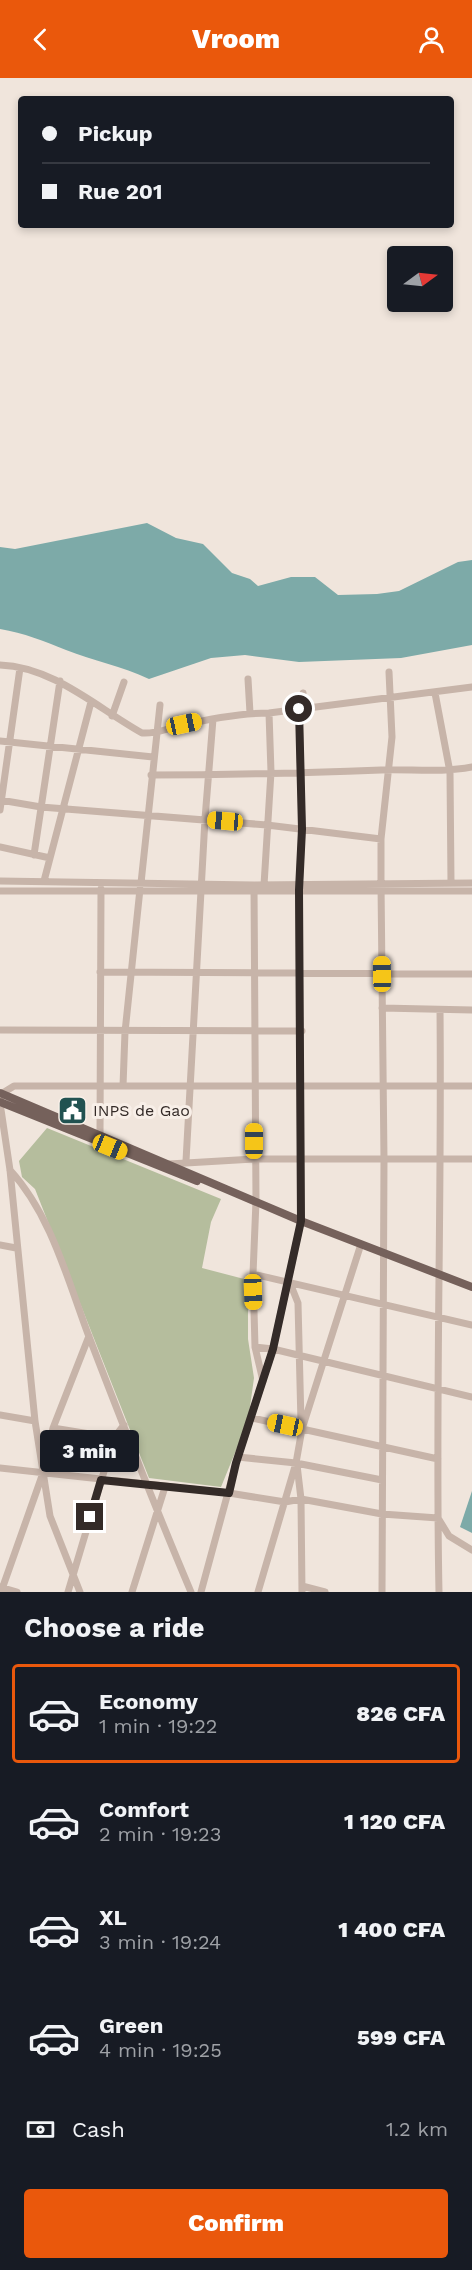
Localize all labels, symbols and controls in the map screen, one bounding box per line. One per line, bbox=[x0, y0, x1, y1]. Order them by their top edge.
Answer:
icon: back bbox=[24, 23, 57, 56]
text: Vroom bbox=[192, 23, 280, 55]
icon: person bbox=[415, 23, 448, 56]
text: Pickup bbox=[78, 121, 153, 146]
text: Rue 201 bbox=[78, 179, 162, 204]
north arrow bbox=[387, 246, 453, 312]
map controls bbox=[387, 246, 453, 312]
route start bbox=[285, 695, 312, 722]
car bbox=[165, 711, 203, 737]
car bbox=[206, 810, 244, 832]
car bbox=[373, 956, 391, 992]
public building icon: INPS de Gao bbox=[56, 1094, 88, 1126]
place label: INPS de Gao bbox=[93, 1101, 190, 1120]
car bbox=[245, 1123, 263, 1159]
car bbox=[90, 1132, 130, 1162]
car bbox=[243, 1274, 263, 1310]
car bbox=[266, 1412, 304, 1438]
callout: 3 min bbox=[40, 1430, 140, 1472]
text: 3 min bbox=[62, 1439, 117, 1463]
route end bbox=[76, 1503, 103, 1530]
text: Choose a ride bbox=[24, 1612, 204, 1644]
icon: car bbox=[27, 1687, 81, 1741]
text: Economy bbox=[99, 1689, 198, 1714]
text: 826 CFA bbox=[356, 1701, 445, 1726]
text: 1 min · 19:22 bbox=[99, 1714, 218, 1738]
icon: car bbox=[27, 1795, 81, 1849]
text: Comfort bbox=[99, 1797, 189, 1822]
text: 1 120 CFA bbox=[344, 1809, 445, 1834]
text: 2 min · 19:23 bbox=[99, 1822, 221, 1846]
icon: car bbox=[27, 1903, 81, 1957]
text: XL bbox=[99, 1905, 127, 1930]
text: 1 400 CFA bbox=[338, 1917, 445, 1942]
text: 3 min · 19:24 bbox=[99, 1930, 221, 1954]
icon: car bbox=[27, 2011, 81, 2065]
text: Green bbox=[99, 2013, 163, 2038]
text: 599 CFA bbox=[357, 2025, 445, 2050]
text: 4 min · 19:25 bbox=[99, 2038, 222, 2062]
icon: cash bbox=[24, 2113, 57, 2146]
text: Cash bbox=[72, 2117, 125, 2142]
text: 1.2 km bbox=[386, 2117, 448, 2141]
button: Confirm bbox=[24, 2189, 448, 2258]

